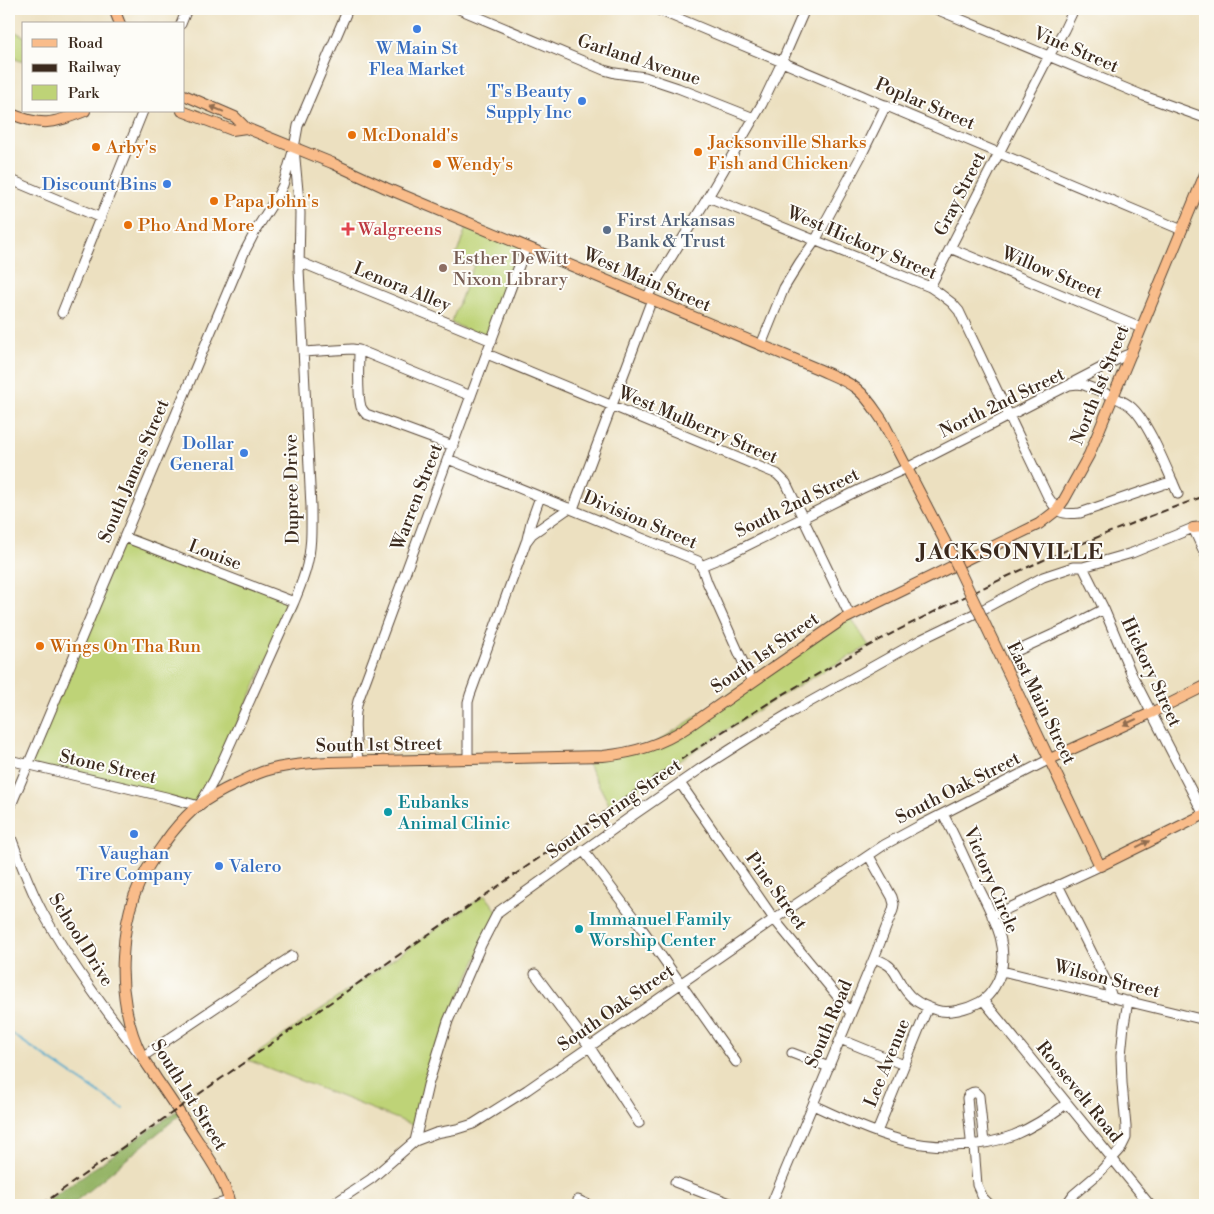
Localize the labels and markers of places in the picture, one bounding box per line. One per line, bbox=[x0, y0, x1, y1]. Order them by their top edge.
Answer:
marker: W Main St Flea Market bbox=[411, 23, 423, 35]
place label: W Main St Flea Market bbox=[369, 37, 466, 81]
place label: T's Beauty Supply Inc bbox=[486, 80, 572, 124]
marker: T's Beauty Supply Inc bbox=[576, 95, 588, 107]
place label: McDonald's bbox=[362, 124, 459, 147]
marker: McDonald's bbox=[346, 129, 358, 141]
place label: Jacksonville Sharks Fish and Chicken bbox=[707, 131, 867, 175]
place label: Arby's bbox=[105, 136, 157, 159]
marker: Arby's bbox=[90, 141, 102, 153]
marker: Jacksonville Sharks Fish and Chicken bbox=[692, 146, 704, 158]
place label: Wendy's bbox=[446, 153, 513, 176]
marker: Wendy's bbox=[431, 158, 443, 170]
place label: Discount Bins bbox=[42, 173, 157, 196]
marker: Discount Bins bbox=[161, 178, 173, 190]
place label: Papa John's bbox=[224, 190, 319, 213]
marker: Papa John's bbox=[208, 195, 220, 207]
place label: First Arkansas Bank & Trust bbox=[616, 209, 735, 253]
place label: Pho And More bbox=[138, 214, 255, 237]
place label: Walgreens bbox=[357, 218, 442, 241]
marker: Pho And More bbox=[122, 219, 134, 231]
marker: Walgreens bbox=[342, 223, 354, 235]
marker: First Arkansas Bank & Trust bbox=[601, 224, 613, 236]
place label: Esther DeWitt Nixon Library bbox=[453, 247, 569, 291]
marker: Esther DeWitt Nixon Library bbox=[437, 262, 449, 274]
place label: Dollar General bbox=[170, 432, 235, 476]
marker: Dollar General bbox=[238, 447, 250, 459]
place label: Wings On Tha Run bbox=[49, 635, 201, 658]
marker: Wings On Tha Run bbox=[34, 640, 46, 652]
place label: Eubanks Animal Clinic bbox=[397, 791, 510, 835]
marker: Eubanks Animal Clinic bbox=[382, 806, 394, 818]
marker: Vaughan Tire Company bbox=[128, 828, 140, 840]
place label: Vaughan Tire Company bbox=[76, 842, 192, 886]
place label: Valero bbox=[228, 855, 282, 878]
marker: Valero bbox=[213, 860, 225, 872]
place label: Immanuel Family Worship Center bbox=[588, 908, 731, 952]
marker: Immanuel Family Worship Center bbox=[573, 923, 585, 935]

